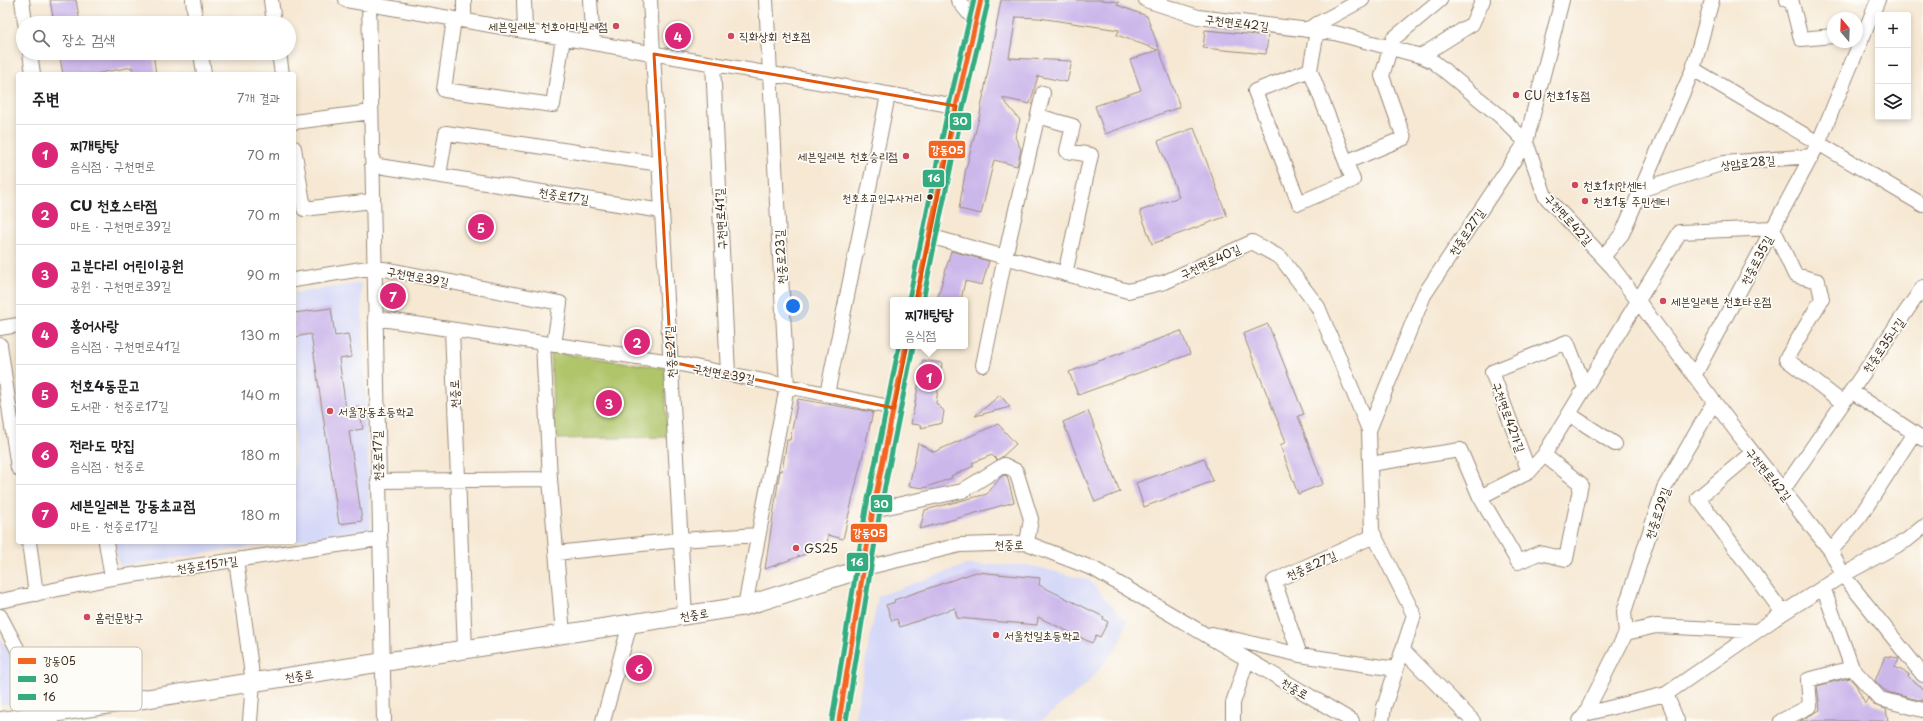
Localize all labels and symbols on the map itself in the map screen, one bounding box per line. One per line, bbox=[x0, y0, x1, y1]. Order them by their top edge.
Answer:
street label: 구천면로42길 bbox=[1204, 9, 1270, 35]
north arrow bbox=[1827, 12, 1863, 48]
place label: 세븐일레븐 천호아마빌레점 bbox=[488, 17, 608, 35]
marker: 세븐일레븐 천호아마빌레점 bbox=[611, 21, 621, 31]
pin: 4 bbox=[665, 21, 691, 51]
place label: 직화상회 천호점 bbox=[739, 27, 811, 45]
marker: 직화상회 천호점 bbox=[726, 31, 736, 41]
place label: CU 천호1동점 bbox=[1524, 86, 1590, 104]
marker: CU 천호1동점 bbox=[1511, 90, 1521, 100]
line badge: 30 bbox=[949, 112, 972, 131]
text: 30 bbox=[952, 112, 968, 129]
line badge: 강동05 bbox=[928, 140, 966, 159]
text: 강동05 bbox=[931, 141, 963, 158]
place label: 세븐일레븐 천호승리점 bbox=[798, 147, 898, 165]
street label: 상암로28길 bbox=[1720, 150, 1776, 174]
marker: 세븐일레븐 천호승리점 bbox=[901, 151, 911, 161]
line badge: 16 bbox=[922, 169, 945, 188]
text: 16 bbox=[927, 169, 941, 186]
place label: 천호1치안센터 bbox=[1583, 176, 1646, 194]
marker: 천호1치안센터 bbox=[1570, 180, 1580, 190]
street label: 천중로17길 bbox=[537, 182, 591, 208]
street label: 구천면로41길 bbox=[709, 187, 731, 250]
place label: 천호초교입구사거리 bbox=[842, 189, 922, 206]
street label: 구천면로42길 bbox=[1541, 189, 1597, 249]
marker: 천호초교입구사거리 bbox=[925, 192, 935, 202]
place label: 천호1동 주민센터 bbox=[1593, 192, 1670, 210]
marker: 천호1동 주민센터 bbox=[1580, 196, 1590, 206]
street label: 천중로27길 bbox=[1444, 204, 1489, 259]
pin: 5 bbox=[468, 212, 494, 242]
street label: 천중로23길 bbox=[770, 229, 790, 285]
street label: 천중로35길 bbox=[1735, 232, 1777, 288]
street label: 구천면로40길 bbox=[1177, 239, 1244, 283]
street label: 구천면로39길 bbox=[385, 261, 451, 291]
pin: 7 bbox=[380, 281, 406, 311]
place label: 세븐일레븐 천호타운점 bbox=[1671, 292, 1771, 310]
your location bbox=[783, 296, 803, 316]
marker: 세븐일레븐 천호타운점 bbox=[1658, 296, 1668, 306]
street label: 천중로35나길 bbox=[1857, 313, 1909, 376]
street label: 천중로21길 bbox=[660, 325, 680, 379]
pin: 2 bbox=[624, 327, 650, 357]
street label: 구천면로39길 bbox=[691, 358, 757, 388]
pin: 1 bbox=[916, 362, 942, 392]
street label: 천중로 bbox=[444, 379, 464, 409]
street label: 구천면로42가길 bbox=[1488, 379, 1530, 455]
pin: 3 bbox=[596, 388, 622, 418]
place label: 서울강동초등학교 bbox=[338, 402, 415, 420]
marker: 서울강동초등학교 bbox=[325, 406, 335, 416]
street label: 천중로17길 bbox=[368, 430, 386, 482]
street label: 구천면로42길 bbox=[1742, 443, 1796, 505]
street label: 천중로29길 bbox=[1640, 484, 1674, 541]
line badge: 30 bbox=[870, 494, 893, 513]
text: 30 bbox=[873, 495, 889, 512]
line badge: 강동05 bbox=[850, 523, 888, 543]
text: 강동05 bbox=[853, 524, 885, 541]
street label: 천중로 bbox=[994, 535, 1024, 553]
place label: GS25 bbox=[804, 539, 838, 557]
marker: GS25 bbox=[791, 543, 801, 553]
street label: 천중로27길 bbox=[1283, 546, 1339, 584]
street label: 천중로15가길 bbox=[175, 551, 239, 577]
line badge: 16 bbox=[846, 552, 869, 572]
text: 16 bbox=[850, 553, 864, 570]
street label: 천중로 bbox=[678, 603, 710, 625]
place label: 홈런문방구 bbox=[95, 608, 144, 626]
marker: 홈런문방구 bbox=[82, 612, 92, 622]
place label: 서울천일초등학교 bbox=[1004, 626, 1081, 644]
marker: 서울천일초등학교 bbox=[991, 630, 1001, 640]
legend bbox=[10, 647, 142, 711]
text: 강동05 bbox=[43, 652, 76, 669]
pin: 6 bbox=[626, 653, 652, 683]
street label: 천중로 bbox=[283, 664, 315, 686]
text: 30 bbox=[43, 670, 58, 687]
street label: 천중로 bbox=[1278, 673, 1312, 703]
text: 16 bbox=[43, 688, 56, 705]

